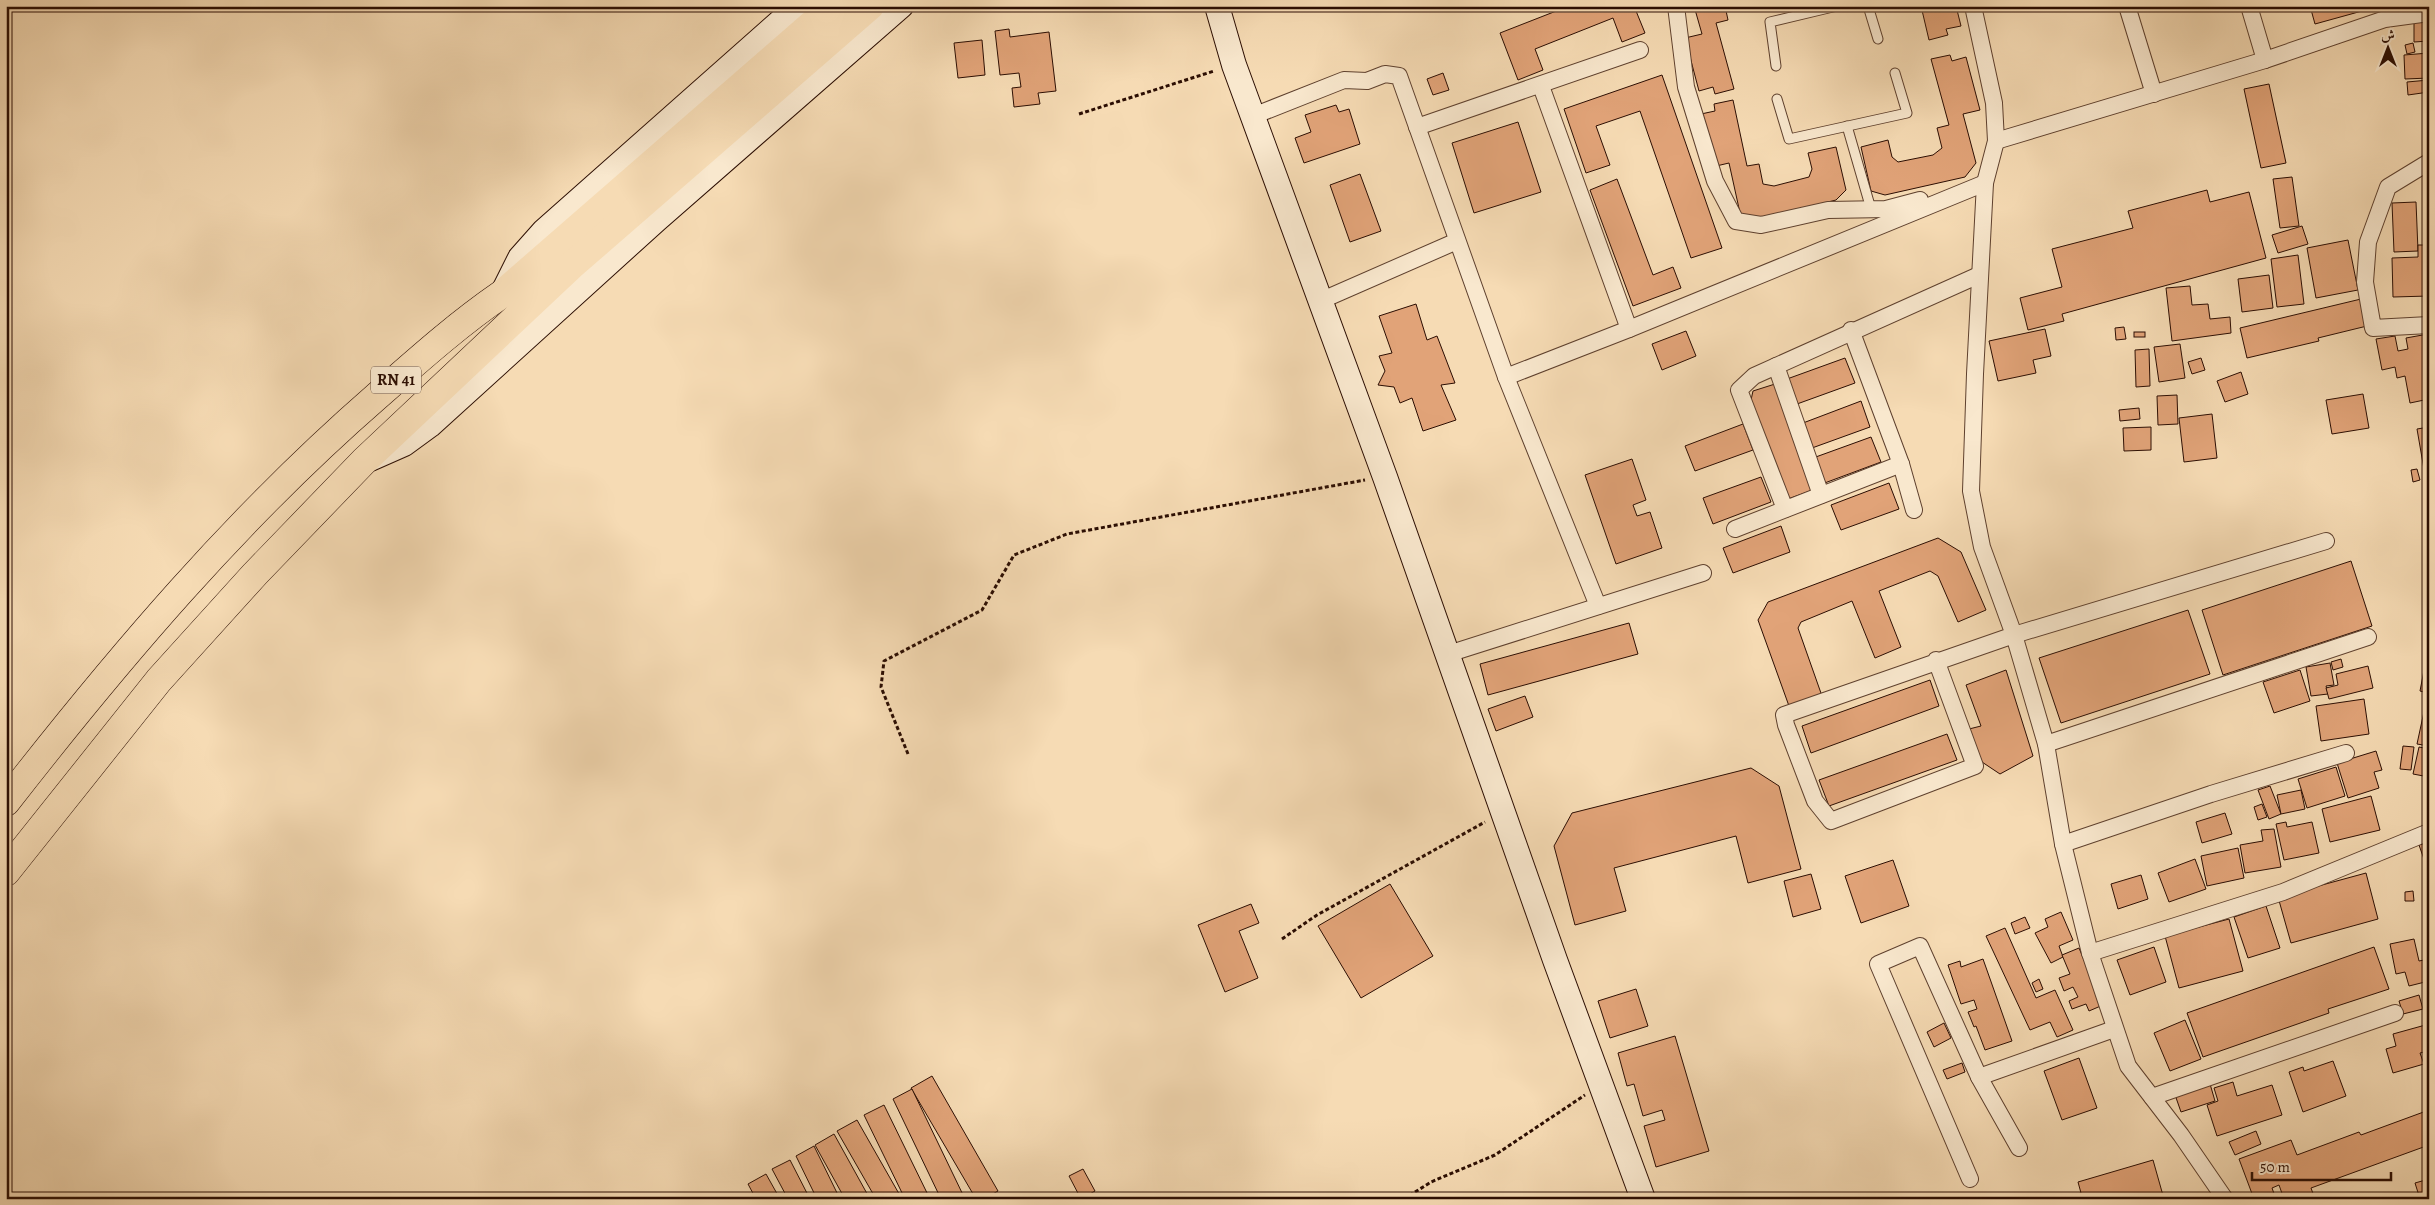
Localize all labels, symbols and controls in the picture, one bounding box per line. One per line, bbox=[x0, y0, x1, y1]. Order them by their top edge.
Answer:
north arrow bbox=[2362, 22, 2412, 72]
text: ش bbox=[2381, 26, 2395, 45]
road number: RN 41 bbox=[371, 366, 421, 394]
scale bar bbox=[2252, 1150, 2391, 1182]
text: 50 m bbox=[2260, 1157, 2290, 1177]

